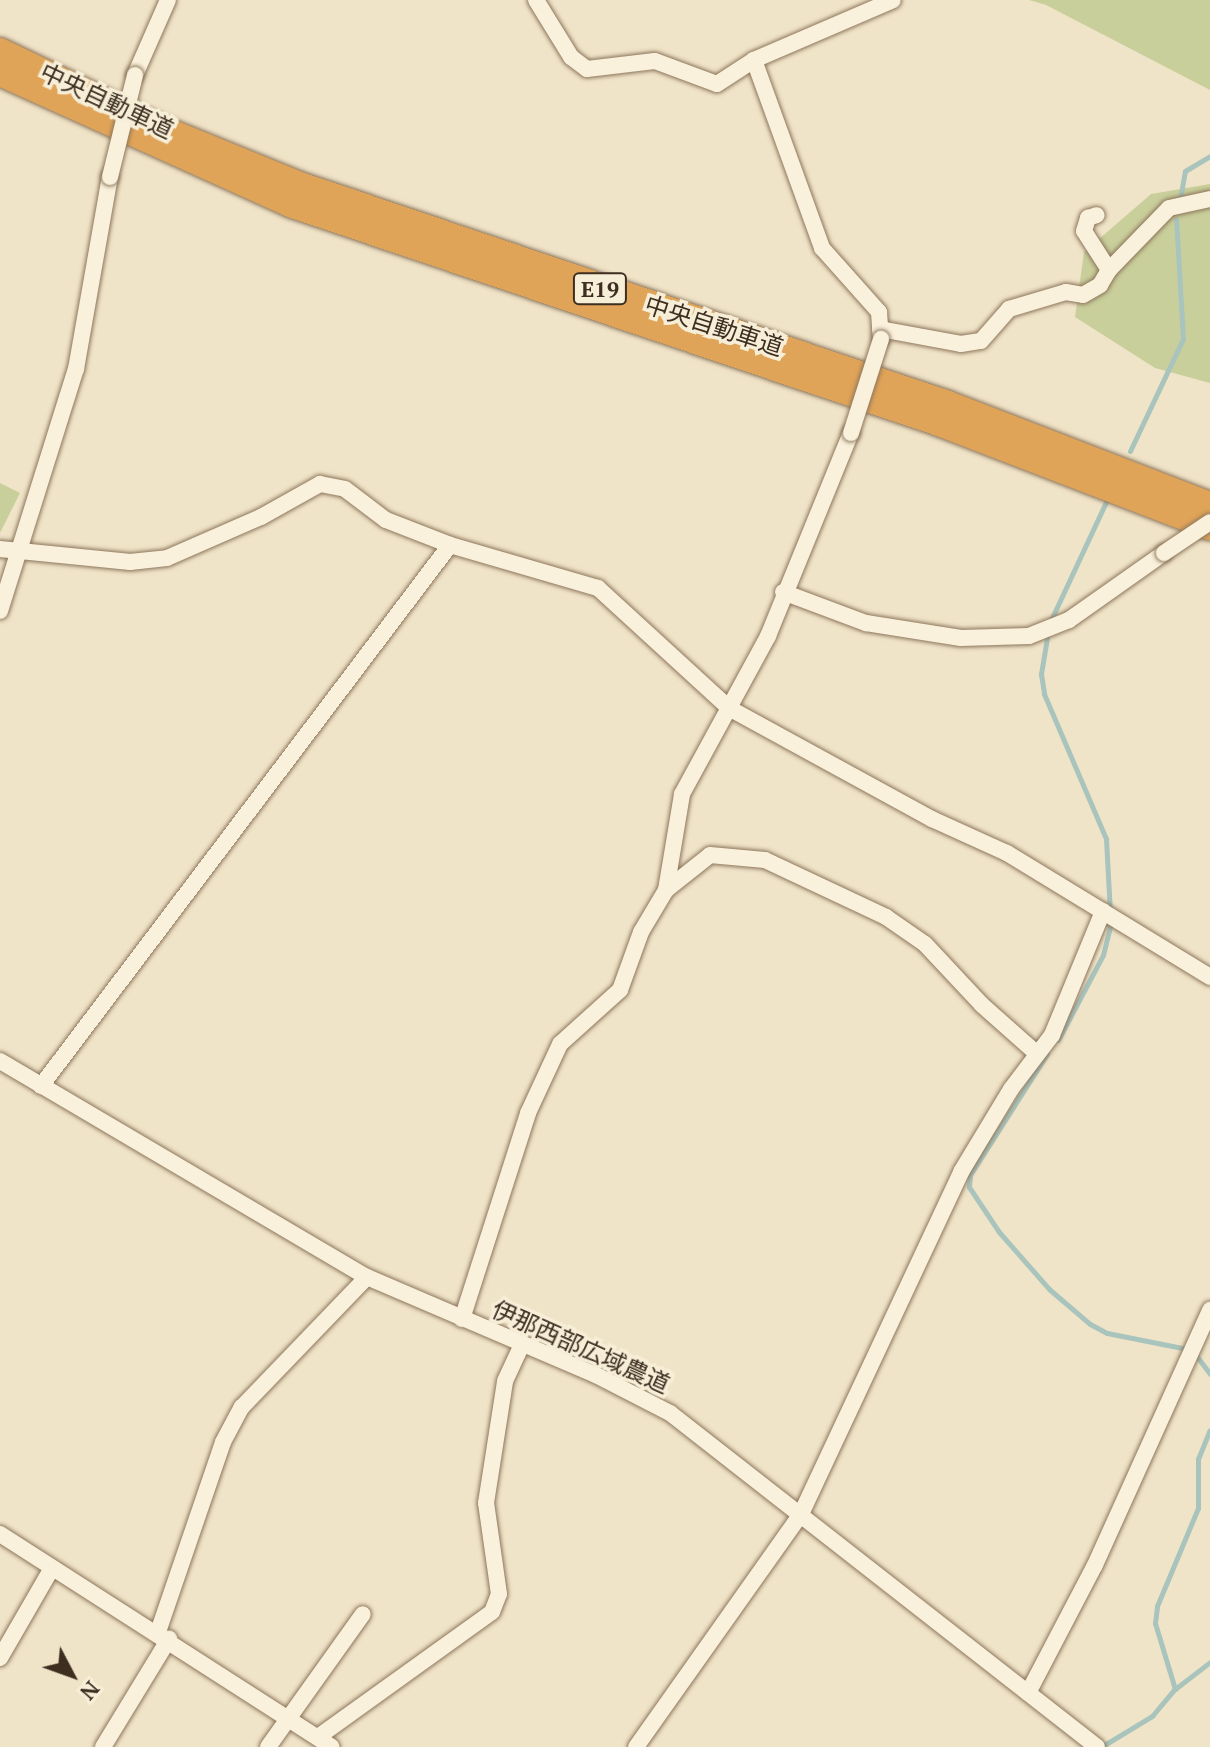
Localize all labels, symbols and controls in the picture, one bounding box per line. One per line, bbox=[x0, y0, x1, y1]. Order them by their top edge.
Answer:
street label: 中央自動車道 bbox=[36, 58, 178, 144]
road number: E19 bbox=[572, 271, 628, 307]
street label: 中央自動車道 bbox=[641, 290, 787, 362]
street label: 伊那西部広域農道 bbox=[487, 1295, 675, 1399]
north arrow bbox=[32, 1635, 112, 1715]
text: N bbox=[74, 1675, 107, 1707]

